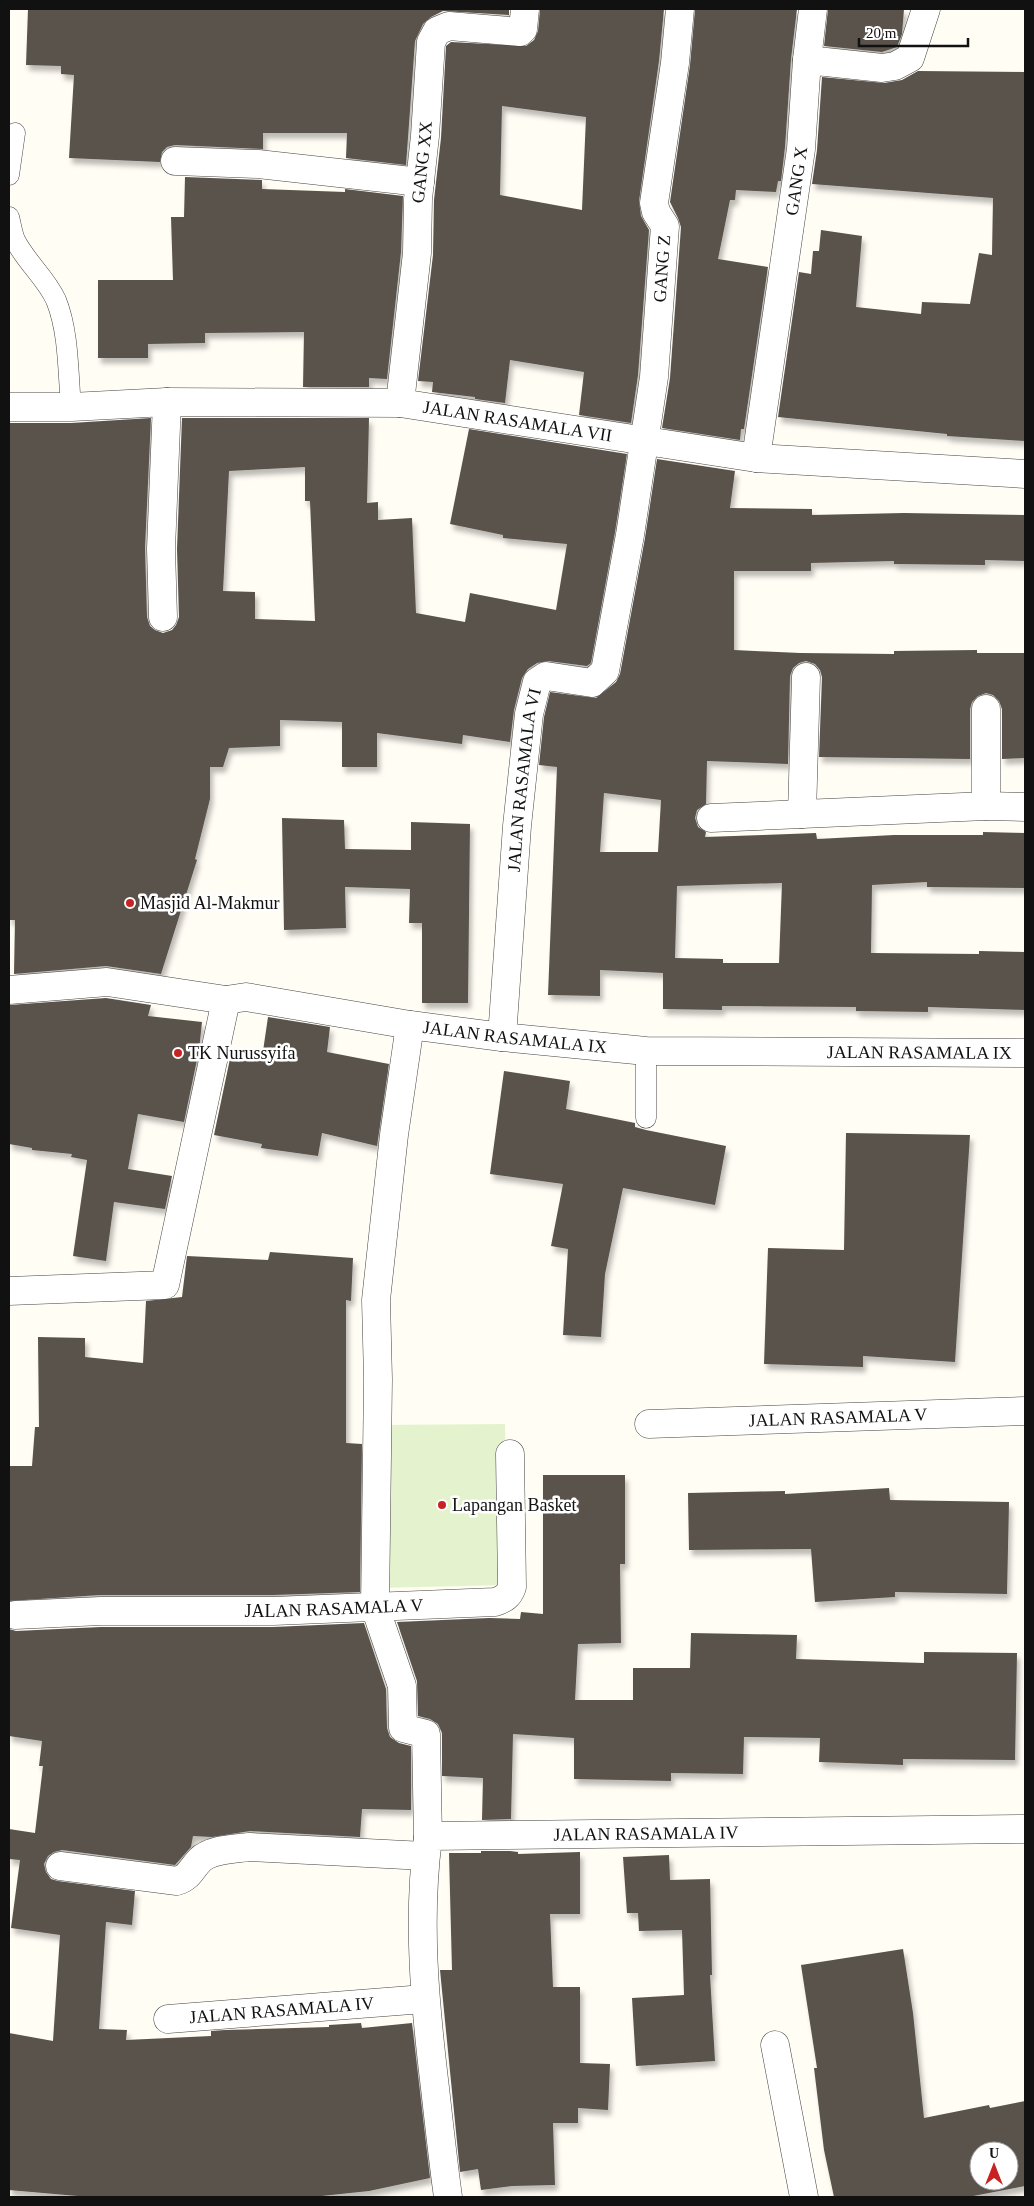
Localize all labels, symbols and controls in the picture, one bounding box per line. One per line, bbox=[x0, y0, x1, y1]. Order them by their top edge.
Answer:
scale bar bbox=[859, 15, 968, 47]
text: 20 m bbox=[866, 25, 897, 41]
street label: GANG XX bbox=[408, 121, 436, 204]
street label: GANG X bbox=[781, 145, 811, 217]
street label: GANG Z bbox=[649, 234, 674, 303]
street label: JALAN RASAMALA VII bbox=[422, 397, 613, 446]
street label: JALAN RASAMALA VI bbox=[504, 686, 545, 873]
place label: Masjid Al-Makmur bbox=[140, 893, 280, 913]
marker: Masjid Al-Makmur bbox=[124, 897, 136, 909]
street label: JALAN RASAMALA IX bbox=[422, 1017, 608, 1057]
street label: JALAN RASAMALA IX bbox=[827, 1042, 1012, 1063]
place label: TK Nurussyifa bbox=[188, 1043, 295, 1063]
marker: TK Nurussyifa bbox=[172, 1047, 184, 1059]
street label: JALAN RASAMALA V bbox=[748, 1404, 928, 1431]
place label: Lapangan Basket bbox=[452, 1495, 576, 1515]
marker: Lapangan Basket bbox=[436, 1499, 448, 1511]
street label: JALAN RASAMALA V bbox=[245, 1595, 424, 1621]
street label: JALAN RASAMALA IV bbox=[553, 1822, 739, 1845]
street label: JALAN RASAMALA IV bbox=[189, 1993, 375, 2027]
north arrow bbox=[969, 2141, 1019, 2191]
text: U bbox=[989, 2146, 999, 2161]

